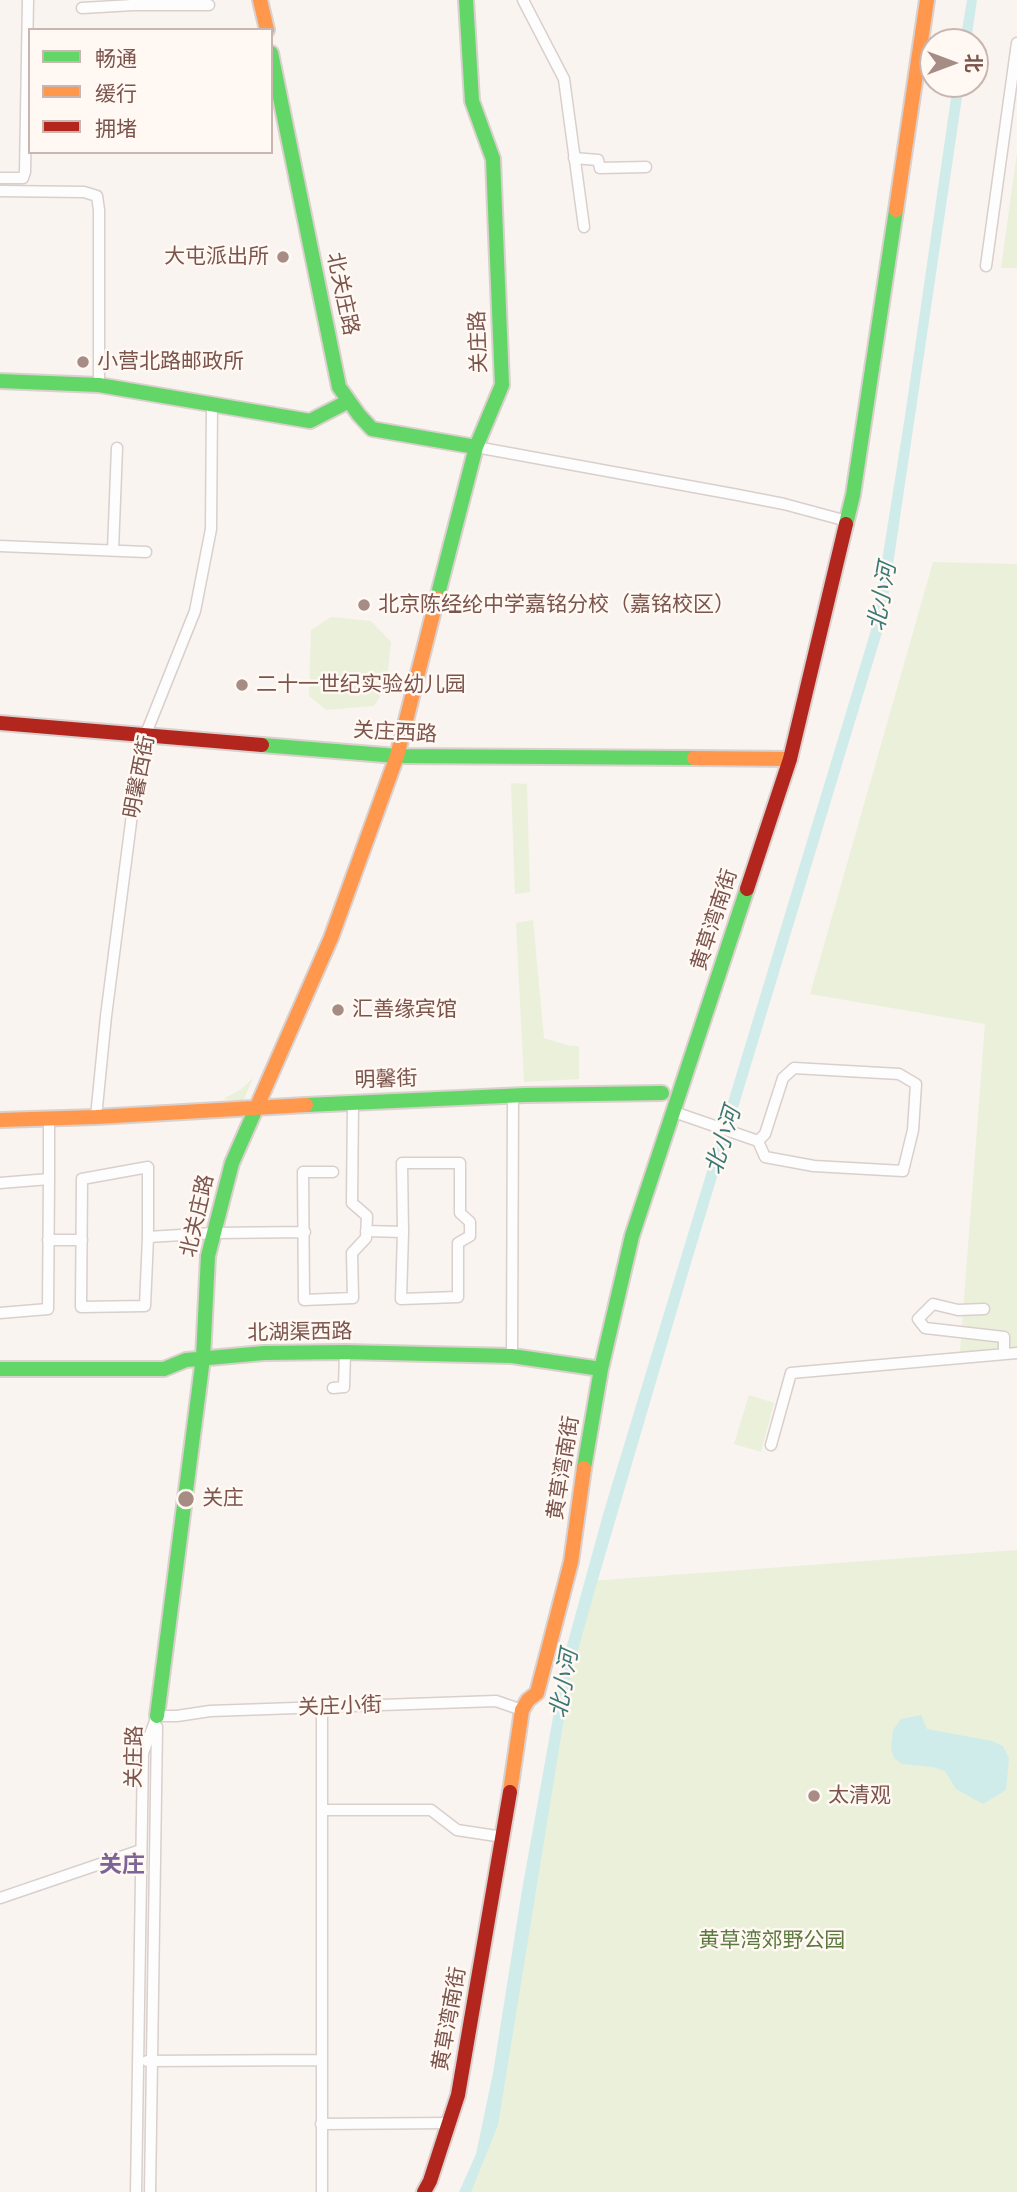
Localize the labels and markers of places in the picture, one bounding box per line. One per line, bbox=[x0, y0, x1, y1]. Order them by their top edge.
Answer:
place label: 大屯派出所 bbox=[164, 244, 269, 270]
marker: 大屯派出所 bbox=[275, 249, 291, 265]
place label: 小营北路邮政所 bbox=[97, 349, 244, 375]
marker: 小营北路邮政所 bbox=[75, 354, 91, 370]
place label: 北京陈经纶中学嘉铭分校（嘉铭校区） bbox=[378, 592, 735, 618]
marker: 北京陈经纶中学嘉铭分校（嘉铭校区） bbox=[356, 597, 372, 613]
place label: 二十一世纪实验幼儿园 bbox=[256, 672, 466, 698]
marker: 二十一世纪实验幼儿园 bbox=[234, 677, 250, 693]
place label: 汇善缘宾馆 bbox=[352, 997, 457, 1023]
marker: 汇善缘宾馆 bbox=[330, 1002, 346, 1018]
place label: 关庄 bbox=[202, 1486, 244, 1512]
marker: 关庄 bbox=[176, 1489, 196, 1509]
place label: 太清观 bbox=[828, 1783, 891, 1809]
marker: 太清观 bbox=[806, 1788, 822, 1804]

